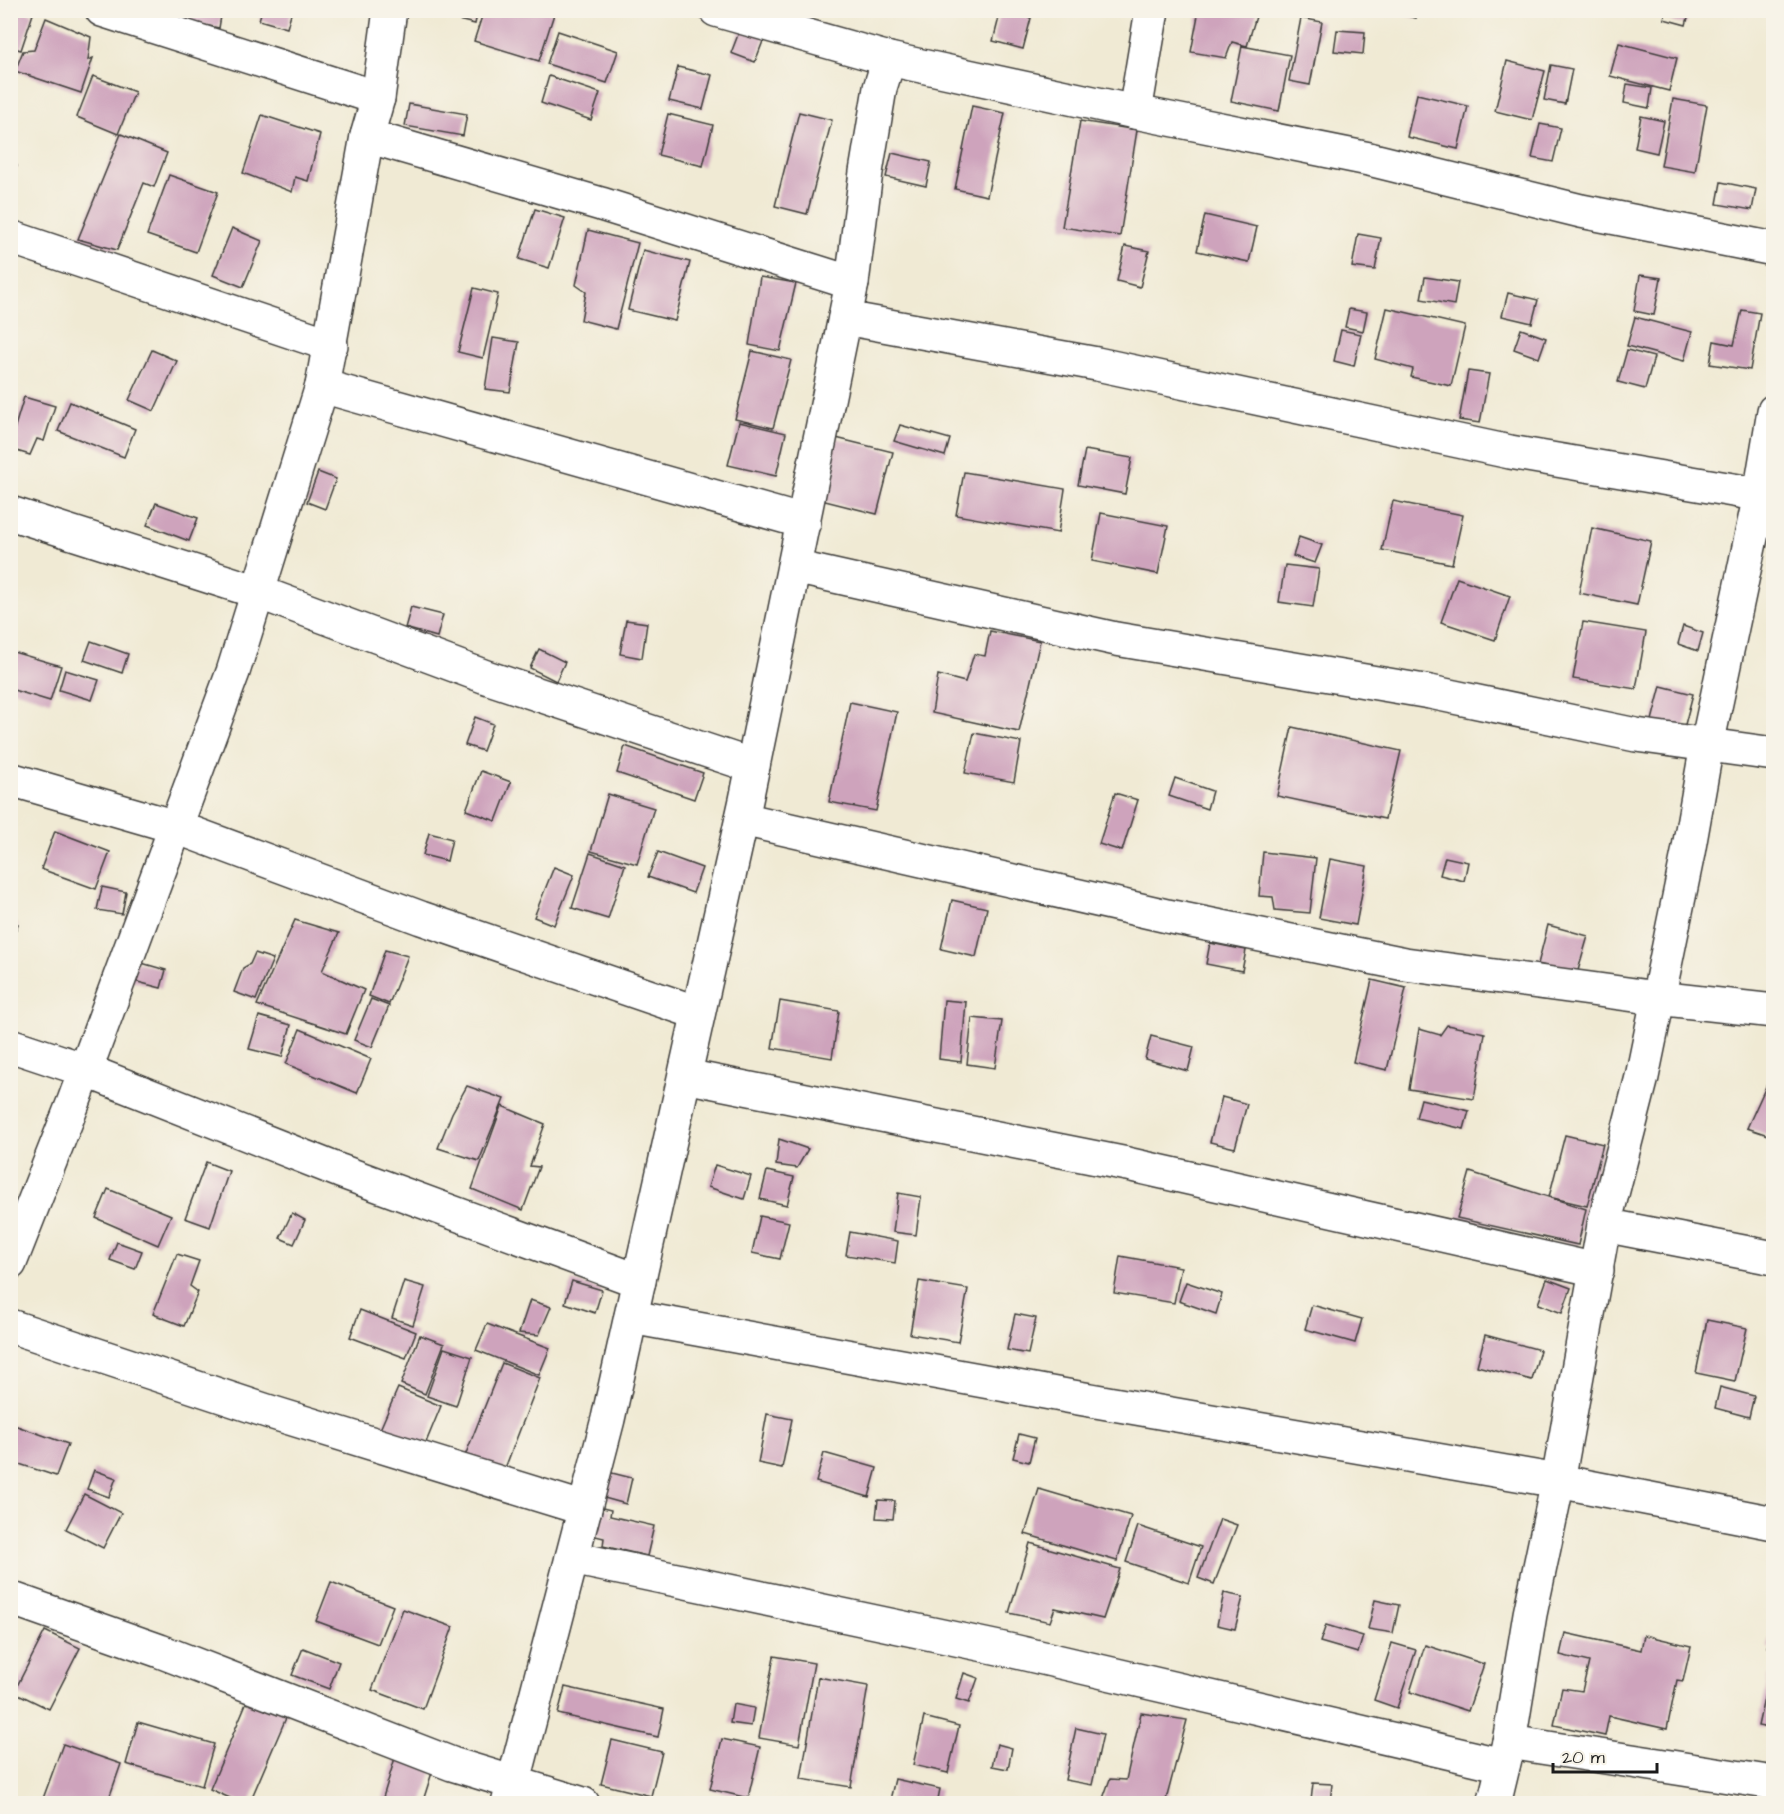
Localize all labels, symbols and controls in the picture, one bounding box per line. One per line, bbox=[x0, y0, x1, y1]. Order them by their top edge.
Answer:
scale bar bbox=[1553, 1736, 1656, 1774]
text: 20 m bbox=[1562, 1745, 1605, 1770]

